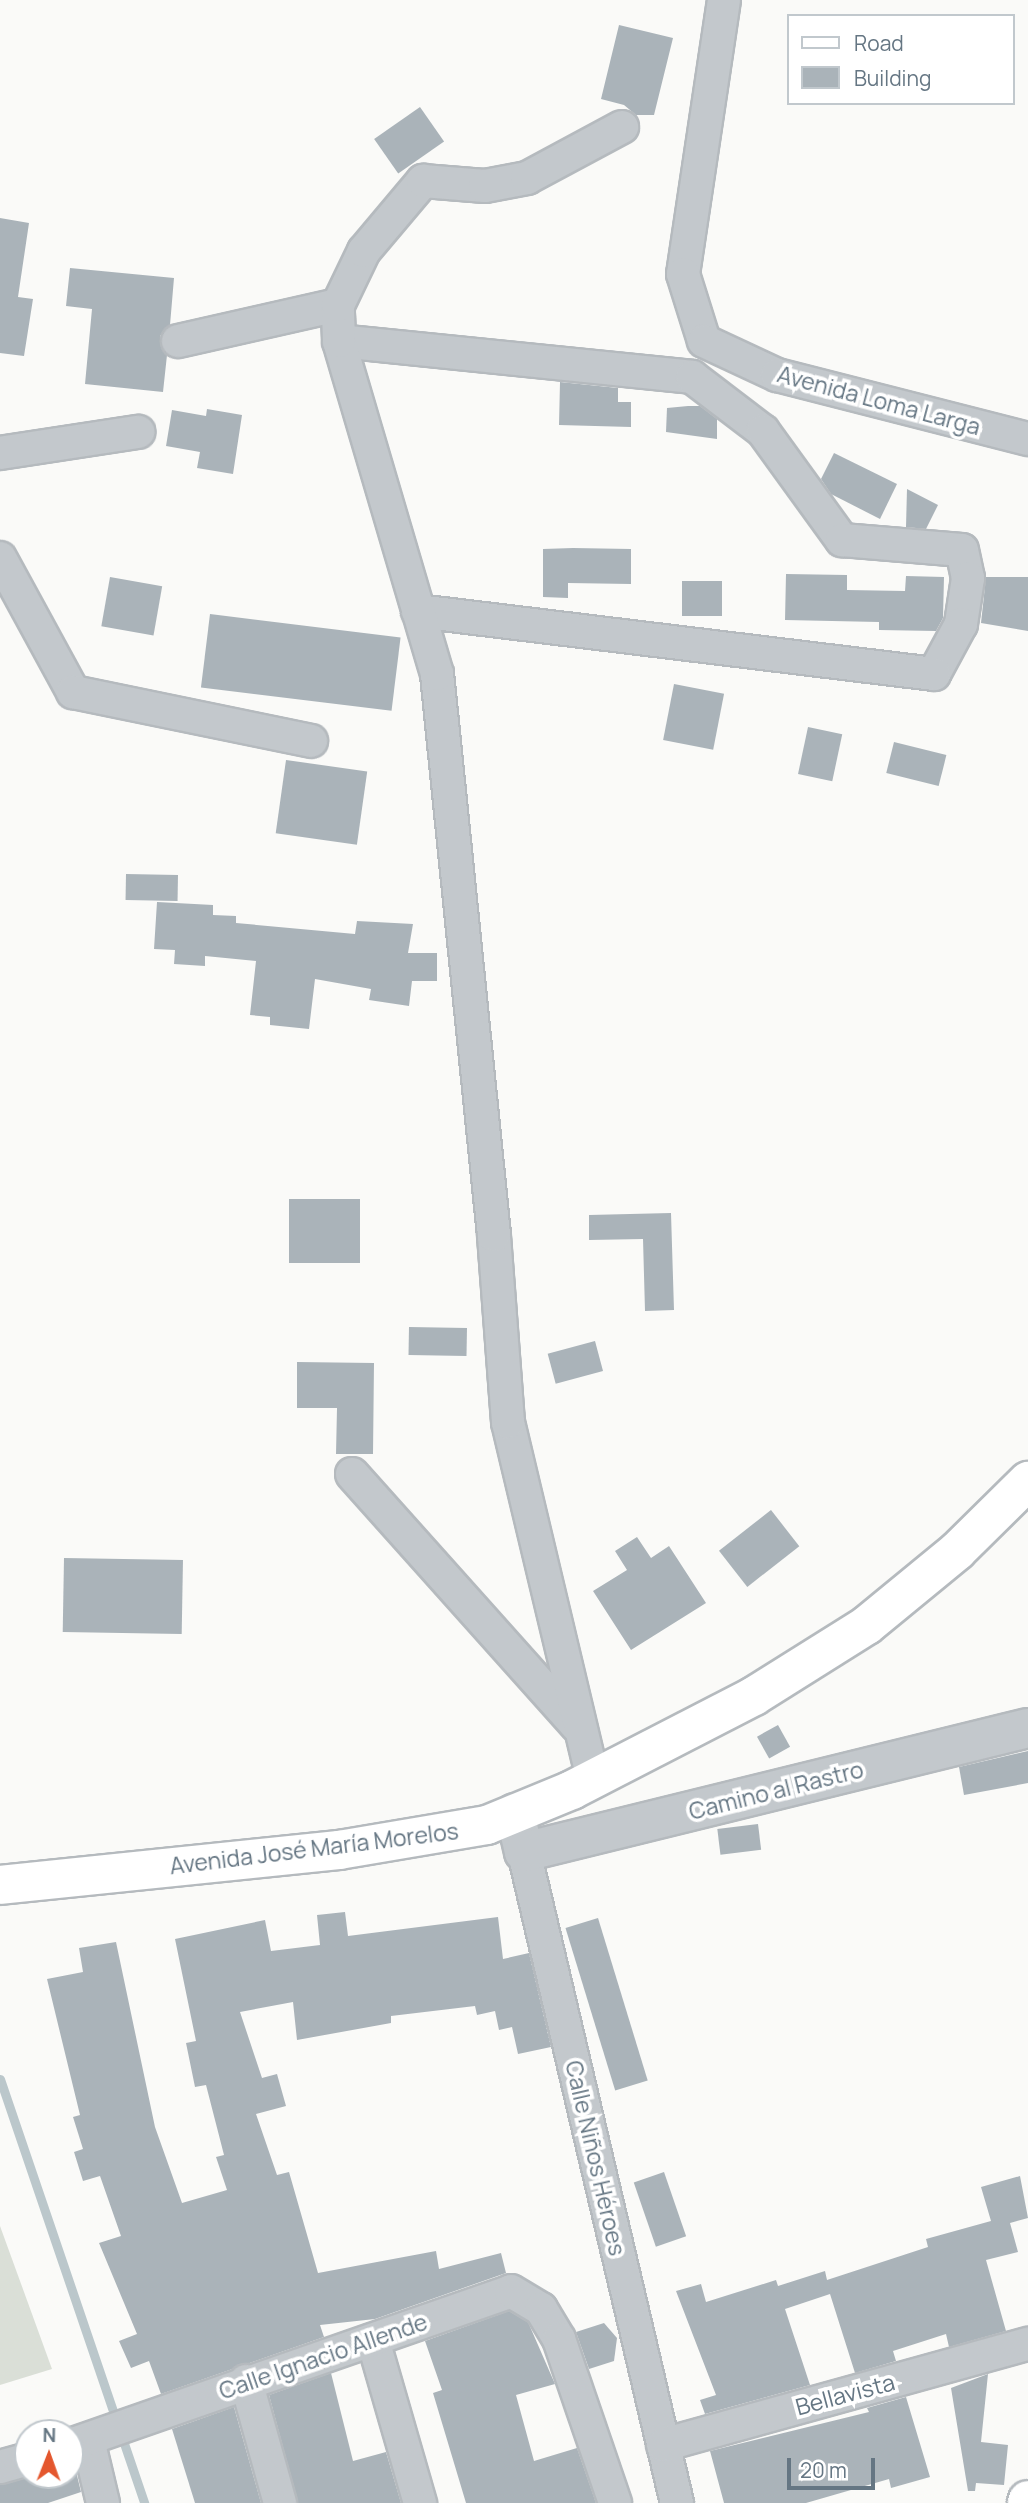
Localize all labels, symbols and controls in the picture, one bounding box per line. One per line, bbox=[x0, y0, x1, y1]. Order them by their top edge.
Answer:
legend bbox=[786, 14, 1014, 105]
text: Road bbox=[854, 29, 904, 57]
text: Building bbox=[854, 64, 931, 92]
street label: Avenida Loma Larga bbox=[774, 360, 984, 440]
street label: Camino al Rastro bbox=[686, 1755, 866, 1825]
street label: Avenida José María Morelos bbox=[168, 1817, 460, 1879]
street label: Calle Niños Héroes bbox=[560, 2058, 632, 2258]
street label: Calle Ignacio Allende bbox=[215, 2307, 431, 2405]
street label: Bellavista bbox=[792, 2368, 898, 2420]
north arrow bbox=[14, 2419, 84, 2489]
text: N bbox=[42, 2422, 56, 2448]
scale bar bbox=[790, 2444, 878, 2488]
text: 20 m bbox=[800, 2456, 847, 2484]

